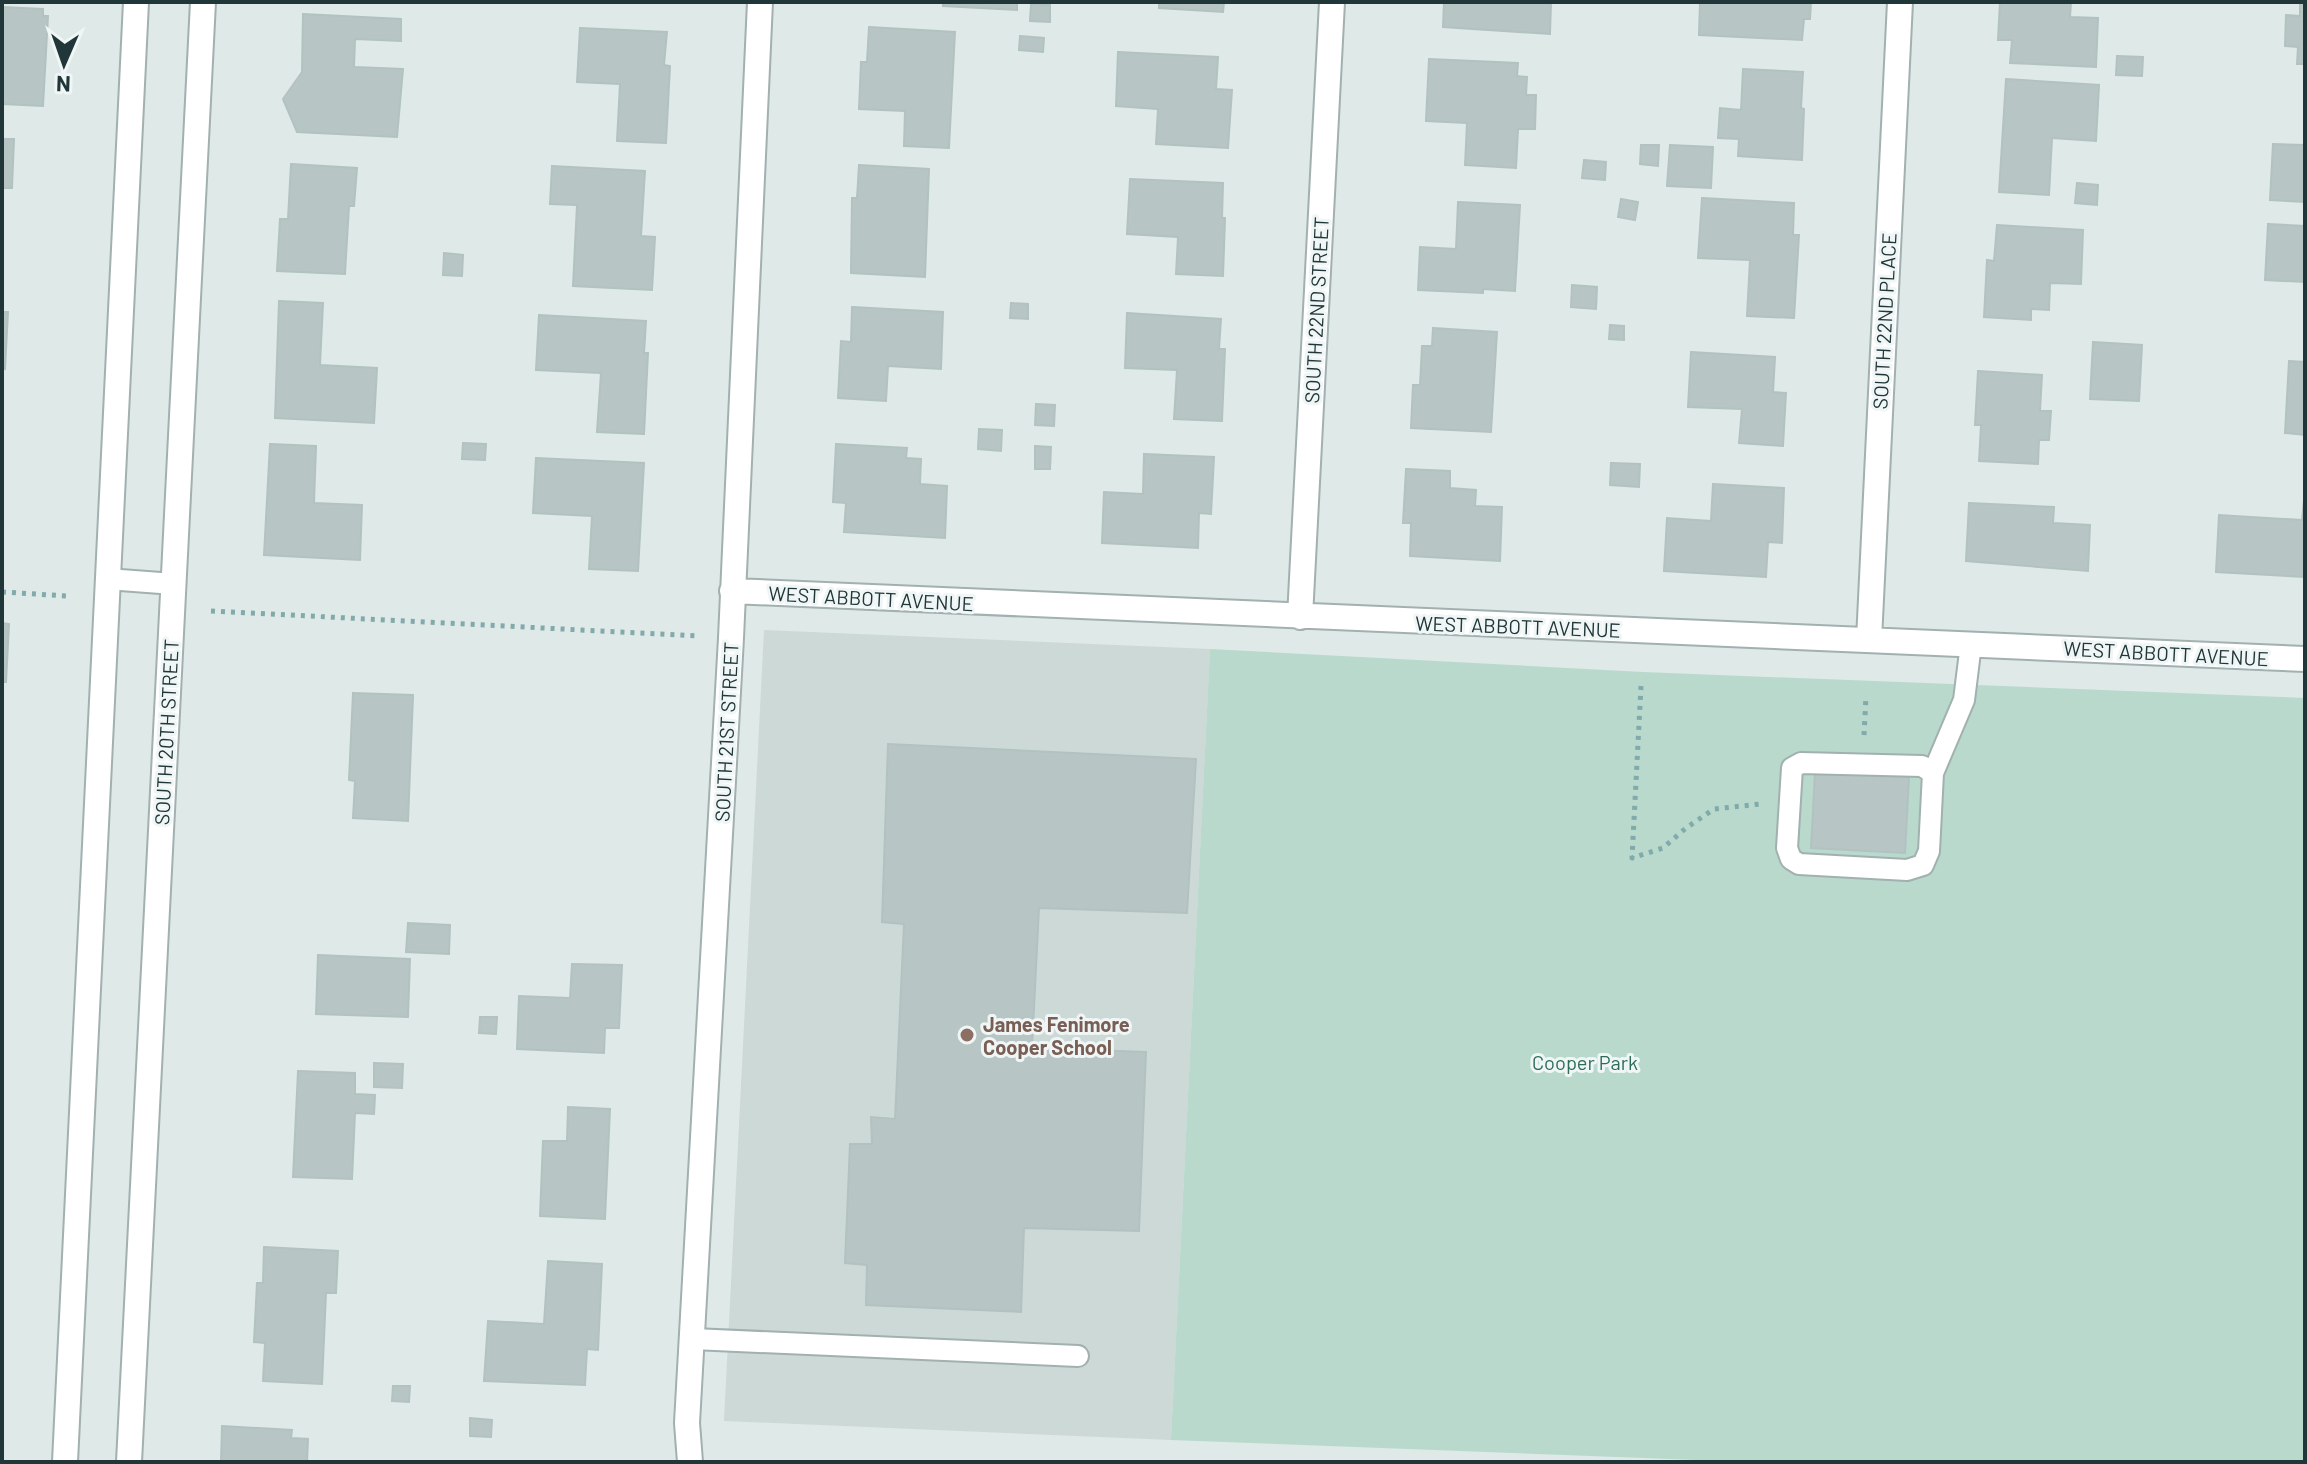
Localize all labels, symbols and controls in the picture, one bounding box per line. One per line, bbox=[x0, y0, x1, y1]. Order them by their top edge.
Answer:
north arrow bbox=[24, 24, 104, 104]
text: N bbox=[55, 72, 71, 98]
street label: SOUTH 22ND STREET bbox=[1299, 216, 1333, 404]
street label: SOUTH 22ND PLACE bbox=[1867, 232, 1901, 410]
street label: WEST ABBOTT AVENUE bbox=[768, 581, 974, 615]
street label: WEST ABBOTT AVENUE bbox=[1415, 610, 1621, 642]
street label: WEST ABBOTT AVENUE bbox=[2063, 636, 2269, 670]
street label: SOUTH 20TH STREET bbox=[149, 638, 183, 826]
street label: SOUTH 21ST STREET bbox=[709, 641, 743, 823]
place label: James Fenimore Cooper School bbox=[983, 1012, 1130, 1059]
marker: James Fenimore Cooper School bbox=[958, 1026, 976, 1044]
park label: Cooper Park bbox=[1532, 1050, 1638, 1074]

